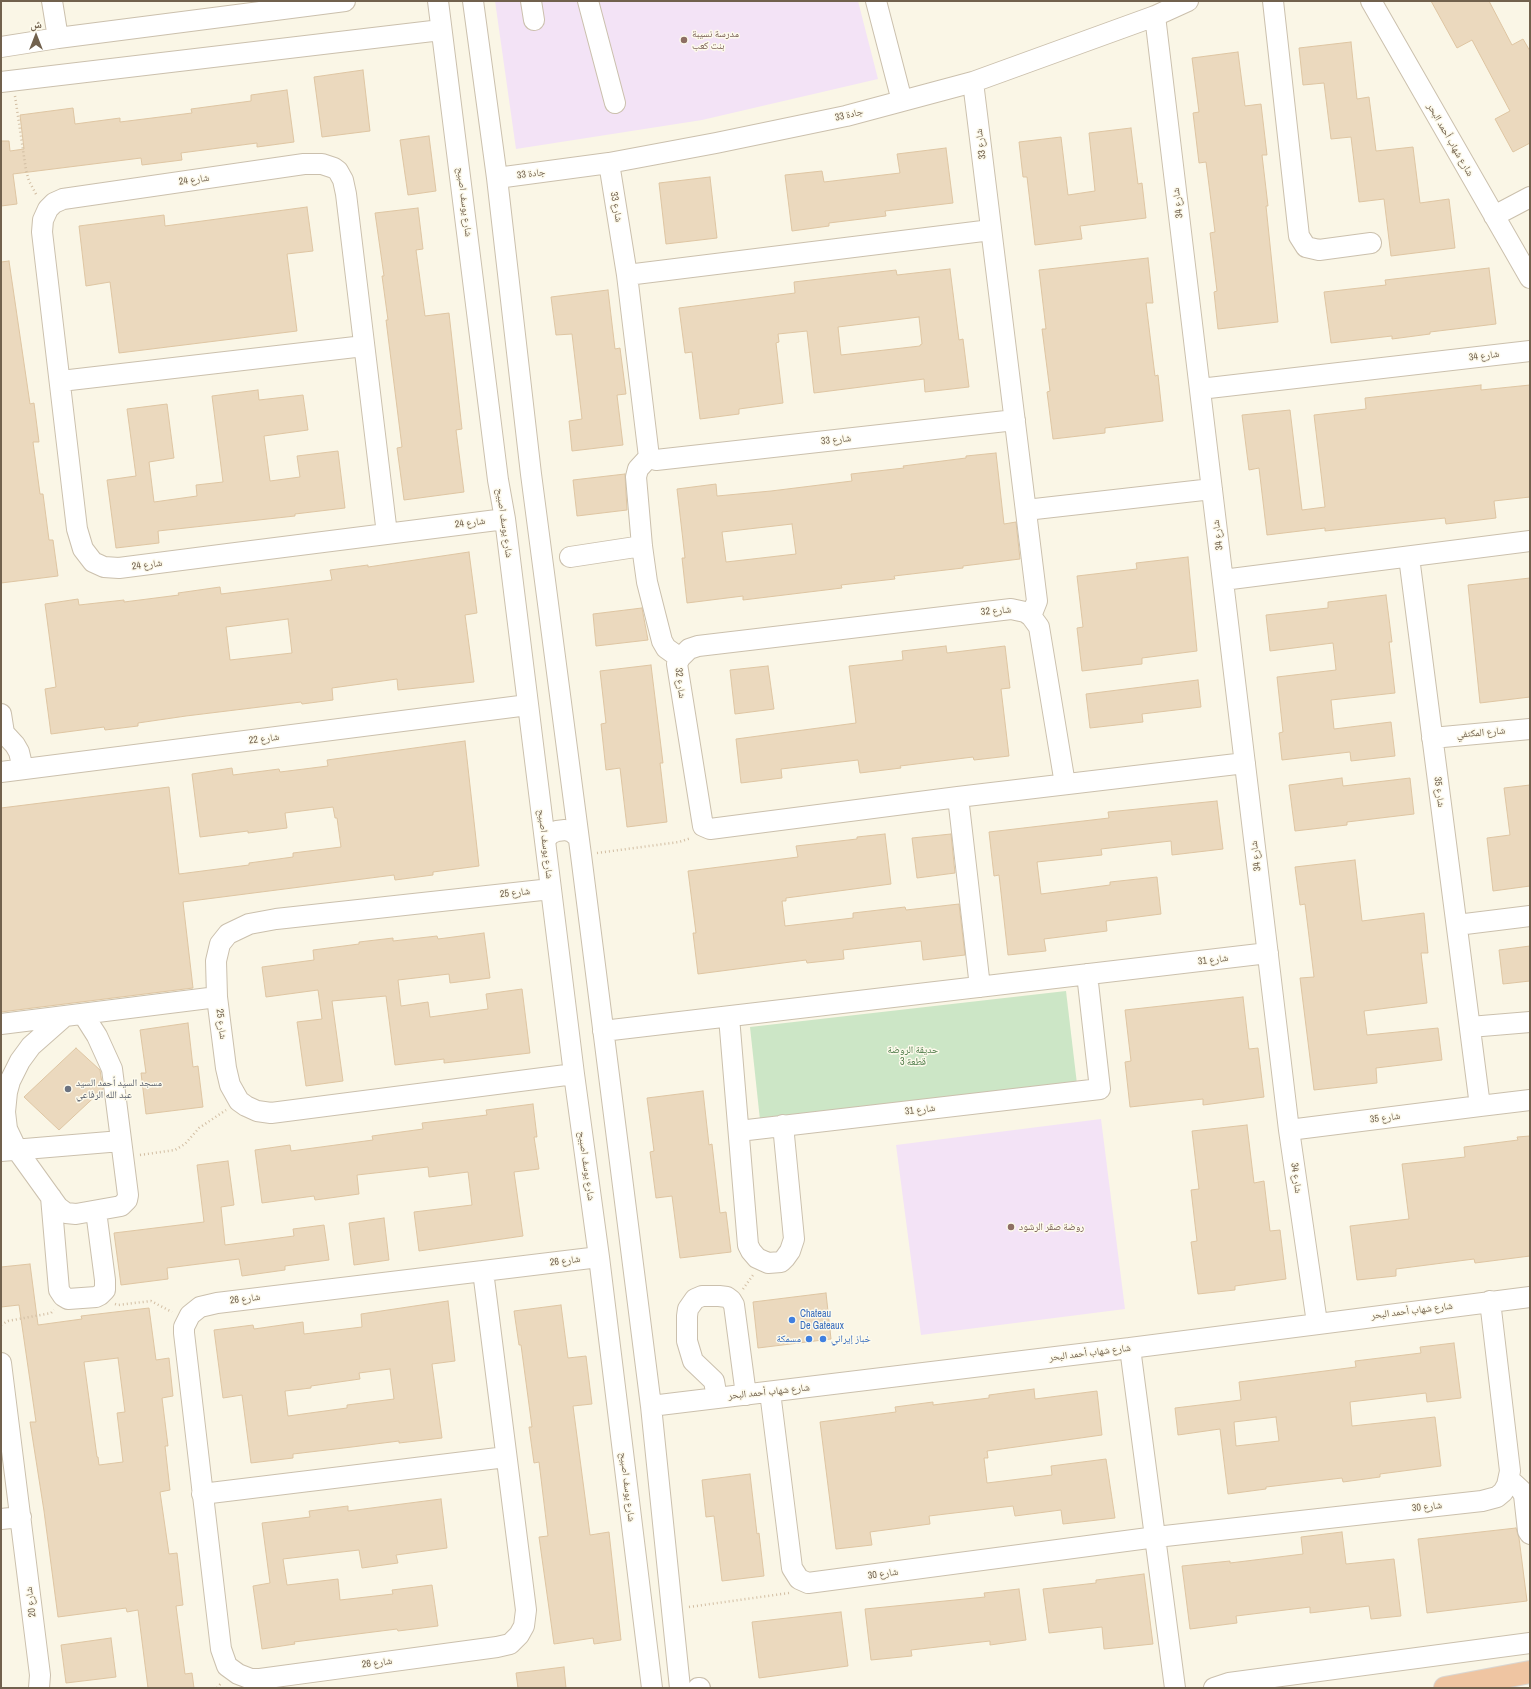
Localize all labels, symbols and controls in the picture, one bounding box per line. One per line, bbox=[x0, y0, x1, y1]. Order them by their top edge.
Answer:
north arrow bbox=[16, 16, 56, 56]
text: ش bbox=[30, 17, 42, 31]
place label: مدرسة نسيبة بنت كعب bbox=[692, 28, 739, 52]
marker: مدرسة نسيبة بنت كعب bbox=[679, 35, 689, 45]
street label: شارع شهاب أحمد البحر bbox=[1424, 101, 1476, 179]
street label: جادة 33 bbox=[834, 106, 864, 124]
street label: شارع 33 bbox=[973, 128, 989, 160]
street label: جادة 33 bbox=[516, 166, 546, 182]
street label: شارع يوسف اصبيح bbox=[454, 167, 474, 237]
street label: شارع 24 bbox=[178, 172, 210, 188]
street label: شارع 34 bbox=[1170, 187, 1186, 219]
street label: شارع 33 bbox=[607, 191, 625, 223]
street label: شارع 34 bbox=[1468, 348, 1500, 364]
street label: شارع 33 bbox=[820, 432, 852, 448]
street label: شارع يوسف اصبيح bbox=[493, 488, 515, 558]
street label: شارع 24 bbox=[454, 515, 486, 531]
street label: شارع 34 bbox=[1210, 519, 1226, 551]
street label: شارع 24 bbox=[131, 557, 163, 573]
street label: شارع 32 bbox=[980, 604, 1012, 618]
street label: شارع 32 bbox=[672, 667, 688, 699]
street label: شارع المكتفي bbox=[1456, 725, 1506, 741]
street label: شارع 22 bbox=[248, 731, 280, 747]
street label: شارع 35 bbox=[1431, 776, 1447, 808]
street label: شارع يوسف اصبيح bbox=[535, 809, 555, 879]
street label: شارع 34 bbox=[1248, 840, 1264, 872]
street label: شارع 25 bbox=[499, 885, 531, 901]
street label: شارع 31 bbox=[1197, 952, 1229, 968]
street label: شارع 25 bbox=[213, 1008, 229, 1040]
park label: حديقة الروضة قطعة 3 bbox=[888, 1044, 938, 1068]
place label: مسجد السيد أحمد السيد عبد الله الرفاعي bbox=[76, 1077, 162, 1100]
marker: مسجد السيد أحمد السيد عبد الله الرفاعي bbox=[63, 1084, 73, 1094]
street label: شارع 31 bbox=[904, 1102, 936, 1118]
street label: شارع 35 bbox=[1369, 1110, 1401, 1126]
street label: شارع يوسف اصبيح bbox=[575, 1131, 597, 1201]
street label: شارع 34 bbox=[1288, 1162, 1304, 1194]
place label: روضة صقر الرشود bbox=[1019, 1221, 1084, 1233]
marker: روضة صقر الرشود bbox=[1006, 1222, 1016, 1232]
street label: شارع 26 bbox=[549, 1253, 581, 1269]
street label: شارع 26 bbox=[229, 1291, 261, 1307]
street label: شارع شهاب أحمد البحر bbox=[1370, 1300, 1454, 1322]
place label: Chateau De Gateaux bbox=[800, 1308, 844, 1332]
marker: Chateau De Gateaux bbox=[787, 1315, 797, 1325]
place label: مسمكة bbox=[777, 1333, 801, 1345]
place label: خباز إيراني bbox=[831, 1333, 871, 1345]
marker: مسمكة bbox=[804, 1334, 814, 1344]
marker: خباز إيراني bbox=[818, 1334, 828, 1344]
street label: شارع شهاب أحمد البحر bbox=[1048, 1342, 1132, 1364]
street label: شارع شهاب أحمد البحر bbox=[727, 1382, 811, 1402]
street label: شارع يوسف اصبيح bbox=[617, 1452, 637, 1522]
street label: شارع 30 bbox=[1411, 1499, 1443, 1515]
street label: شارع 30 bbox=[867, 1566, 899, 1582]
street label: شارع 20 bbox=[23, 1586, 39, 1618]
street label: شارع 26 bbox=[361, 1655, 393, 1671]

